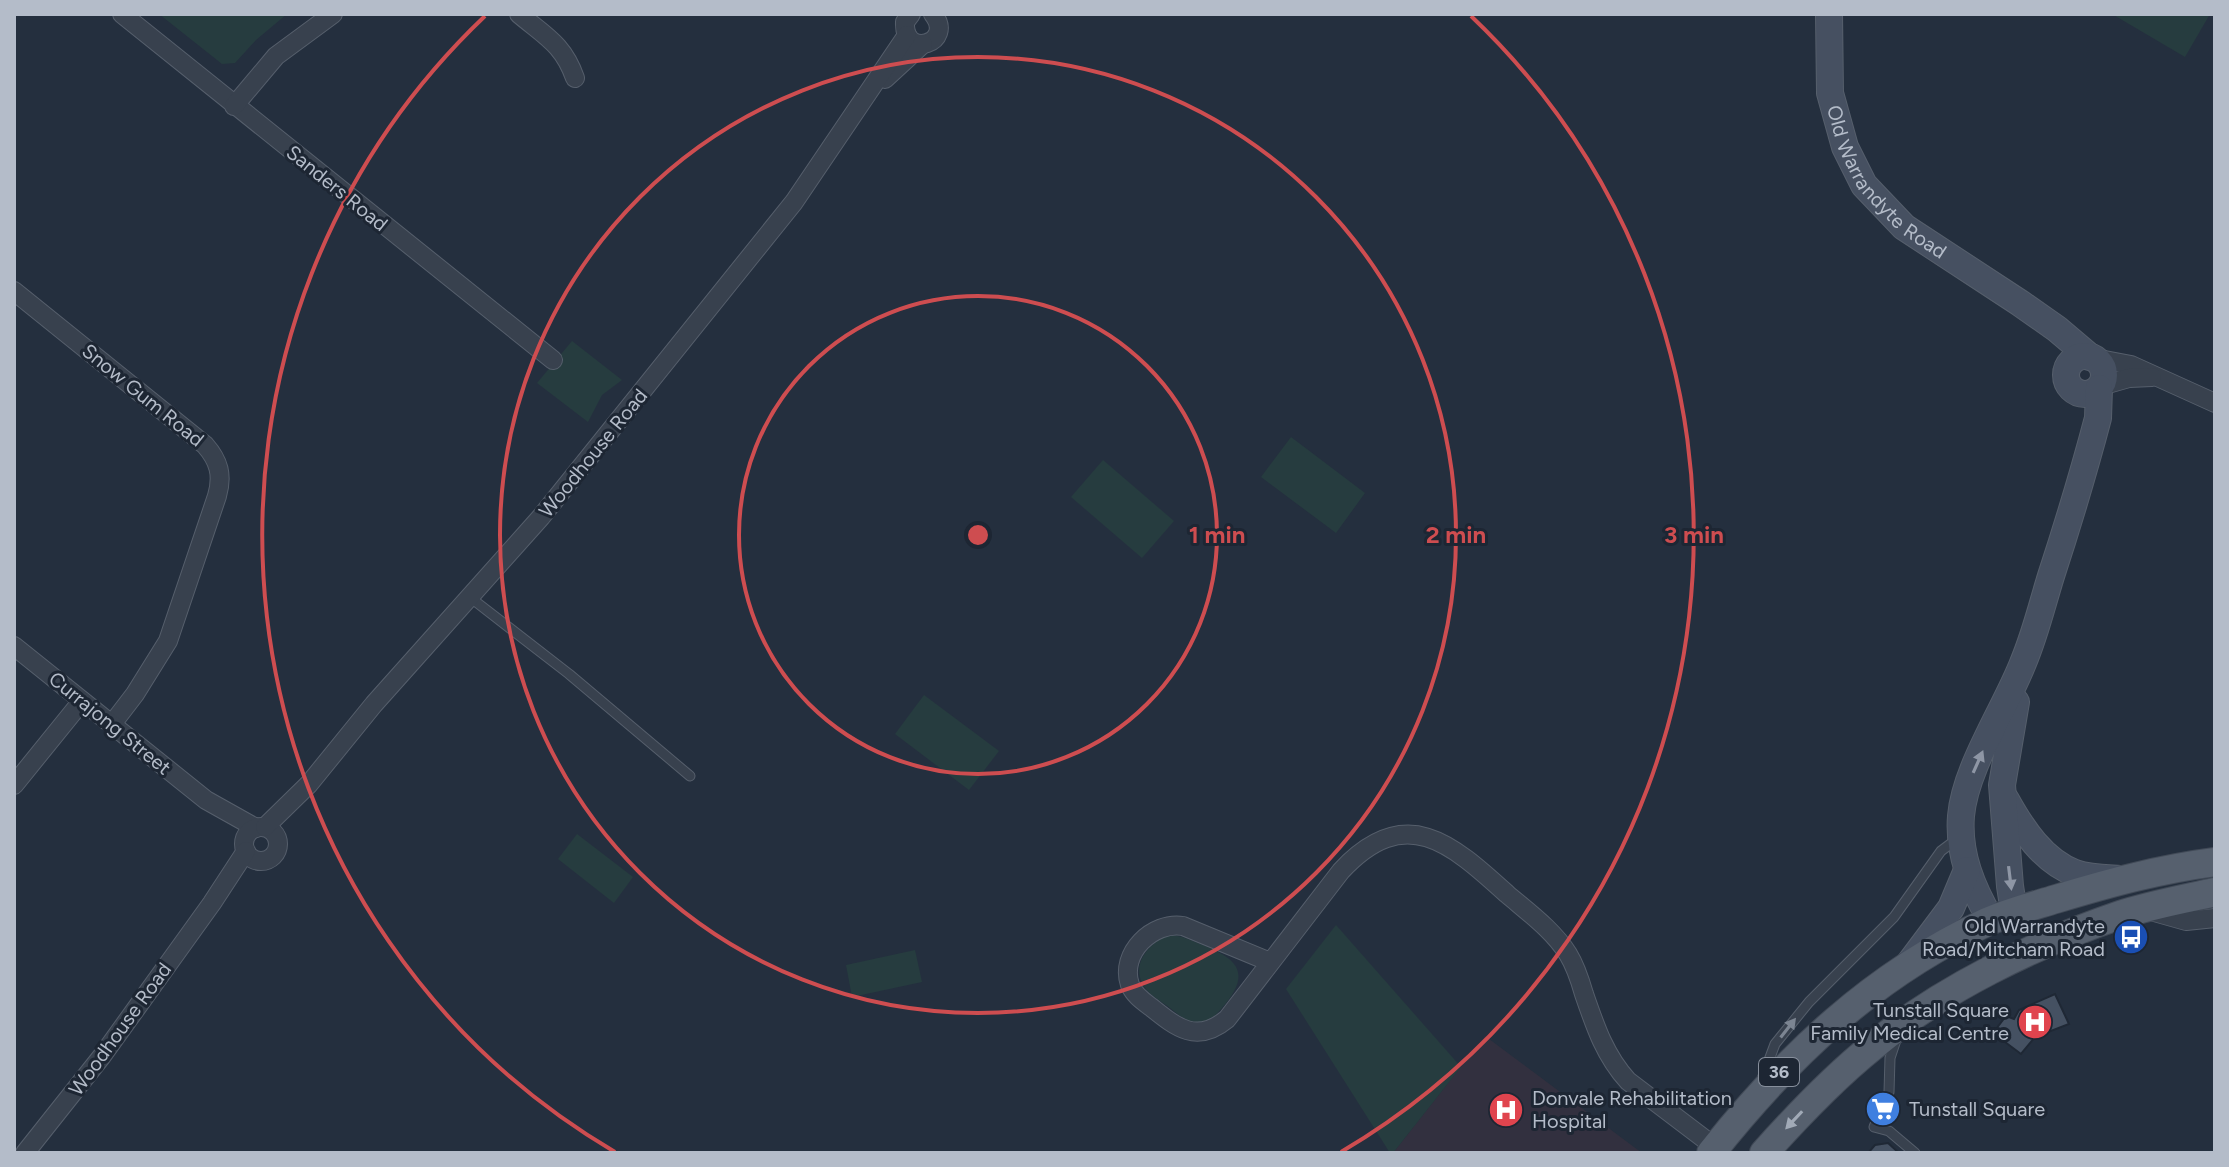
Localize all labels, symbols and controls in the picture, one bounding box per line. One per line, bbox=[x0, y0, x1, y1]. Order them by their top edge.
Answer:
street label: Old Warrandyte Road bbox=[1822, 102, 1951, 264]
street label: Sanders Road bbox=[282, 140, 392, 236]
street label: Snow Gum Road bbox=[77, 339, 209, 451]
street label: Woodhouse Road bbox=[534, 384, 652, 522]
text: 1 min bbox=[1189, 520, 1245, 549]
text: 2 min bbox=[1426, 520, 1486, 549]
text: 3 min bbox=[1664, 520, 1724, 549]
centre of rings bbox=[964, 521, 992, 549]
street label: Currajong Street bbox=[44, 666, 176, 780]
one-way arrow bbox=[1971, 750, 1985, 773]
one-way arrow bbox=[2003, 866, 2016, 891]
place label: Old Warrandyte Road/Mitcham Road bbox=[1922, 914, 2105, 961]
bus stop icon: Old Warrandyte Road/Mitcham Road bbox=[2112, 918, 2150, 956]
street label: Woodhouse Road bbox=[64, 958, 176, 1100]
place label: Tunstall Square Family Medical Centre bbox=[1810, 998, 2009, 1045]
hospital icon: Tunstall Square Family Medical Centre bbox=[2016, 1003, 2054, 1041]
one-way arrow bbox=[1779, 1018, 1796, 1038]
road number: 36 bbox=[1759, 1058, 1799, 1086]
place label: Donvale Rehabilitation Hospital bbox=[1532, 1086, 1732, 1133]
supermarket icon: Tunstall Square bbox=[1864, 1090, 1902, 1128]
hospital icon: Donvale Rehabilitation Hospital bbox=[1487, 1091, 1525, 1129]
place label: Tunstall Square bbox=[1909, 1097, 2045, 1121]
one-way arrow bbox=[1785, 1110, 1803, 1129]

